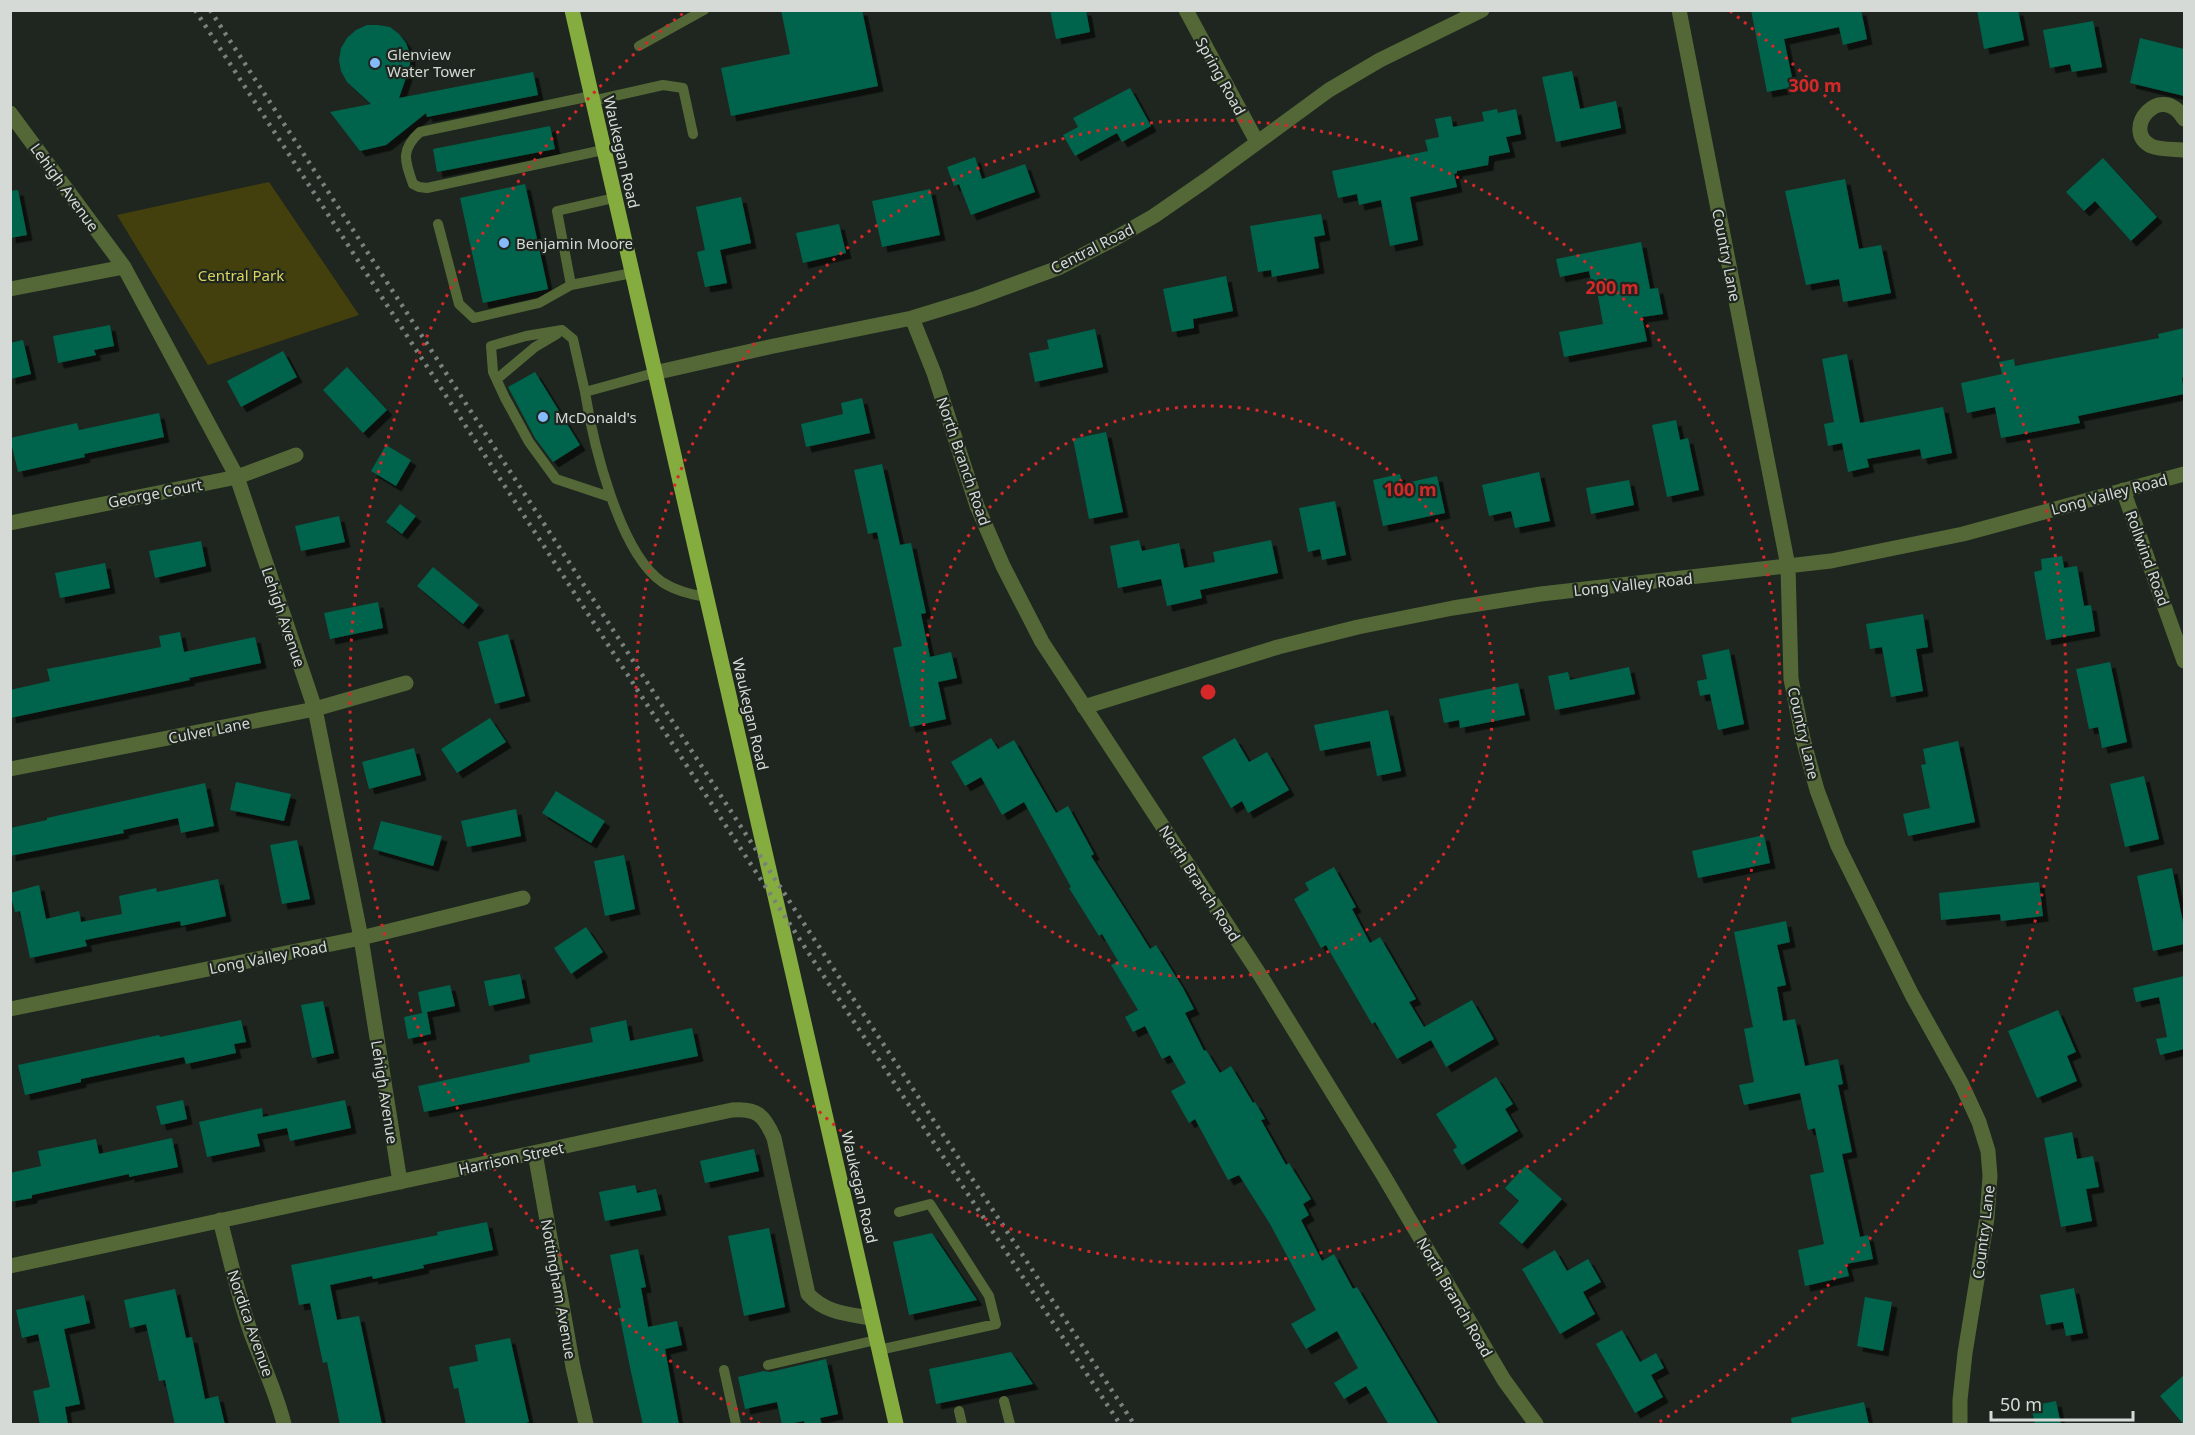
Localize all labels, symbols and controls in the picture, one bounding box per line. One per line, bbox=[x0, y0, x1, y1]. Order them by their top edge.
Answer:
street label: Spring Road bbox=[1191, 34, 1251, 118]
place label: Glenview Water Tower bbox=[387, 44, 476, 81]
marker: Glenview Water Tower bbox=[368, 56, 382, 70]
text: 300 m bbox=[1788, 73, 1842, 97]
street label: Waukegan Road bbox=[599, 94, 645, 210]
street label: Lehigh Avenue bbox=[26, 139, 104, 235]
street label: Country Lane bbox=[1708, 207, 1746, 303]
street label: Central Road bbox=[1047, 218, 1137, 278]
place label: Benjamin Moore bbox=[516, 233, 633, 253]
marker: Benjamin Moore bbox=[497, 236, 511, 250]
park label: Central Park bbox=[198, 265, 284, 285]
text: 200 m bbox=[1585, 275, 1639, 299]
street label: North Branch Road bbox=[933, 394, 995, 528]
place label: McDonald's bbox=[555, 407, 637, 427]
marker: McDonald's bbox=[536, 410, 550, 424]
street label: Long Valley Road bbox=[2048, 469, 2170, 519]
street label: George Court bbox=[106, 474, 204, 512]
text: 100 m bbox=[1383, 477, 1437, 501]
street label: Rollwind Road bbox=[2121, 507, 2175, 609]
street label: Lehigh Avenue bbox=[258, 564, 310, 670]
street label: Long Valley Road bbox=[1572, 568, 1694, 600]
street label: Waukegan Road bbox=[728, 656, 774, 772]
centre of rings bbox=[1198, 682, 1218, 702]
street label: Country Lane bbox=[1784, 685, 1824, 781]
street label: Culver Lane bbox=[166, 712, 252, 748]
street label: North Branch Road bbox=[1155, 821, 1245, 945]
street label: Long Valley Road bbox=[207, 936, 329, 978]
street label: Lehigh Avenue bbox=[367, 1039, 403, 1145]
street label: Waukegan Road bbox=[837, 1129, 883, 1245]
street label: Harrison Street bbox=[457, 1137, 566, 1179]
street label: Country Lane bbox=[1967, 1184, 1999, 1280]
street label: Nottingham Avenue bbox=[537, 1217, 581, 1361]
street label: North Branch Road bbox=[1413, 1234, 1497, 1360]
street label: Nordica Avenue bbox=[223, 1267, 279, 1379]
scale bar bbox=[1991, 1384, 2134, 1422]
text: 50 m bbox=[2000, 1392, 2042, 1416]

